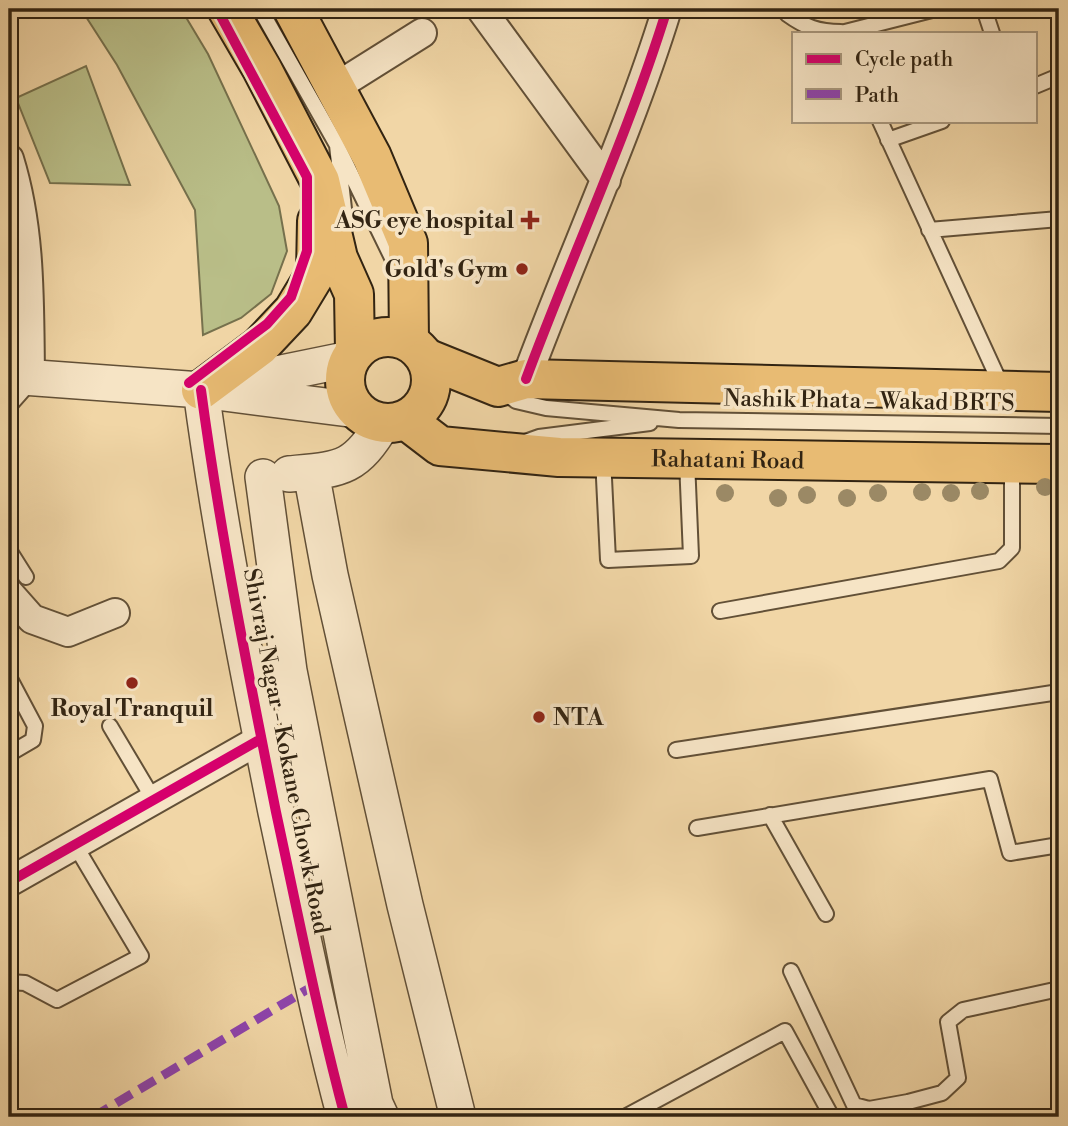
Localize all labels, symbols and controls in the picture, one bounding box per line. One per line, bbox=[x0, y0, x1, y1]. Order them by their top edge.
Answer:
legend bbox=[792, 32, 1036, 122]
text: Cycle path bbox=[855, 47, 954, 73]
text: Path bbox=[855, 83, 900, 109]
place label: ASG eye hospital bbox=[334, 207, 514, 235]
marker: ASG eye hospital bbox=[520, 210, 540, 230]
place label: Gold's Gym bbox=[384, 256, 508, 284]
marker: Gold's Gym bbox=[514, 261, 530, 277]
street label: Nashik Phata - Wakad BRTS bbox=[723, 384, 1015, 418]
street label: Rahatani Road bbox=[651, 445, 804, 475]
street label: Shivraj Nagar - Kokane Chowk Road bbox=[237, 566, 335, 936]
marker: Royal Tranquil bbox=[124, 675, 140, 691]
place label: Royal Tranquil bbox=[51, 695, 214, 723]
place label: NTA bbox=[553, 704, 604, 732]
marker: NTA bbox=[531, 709, 547, 725]

